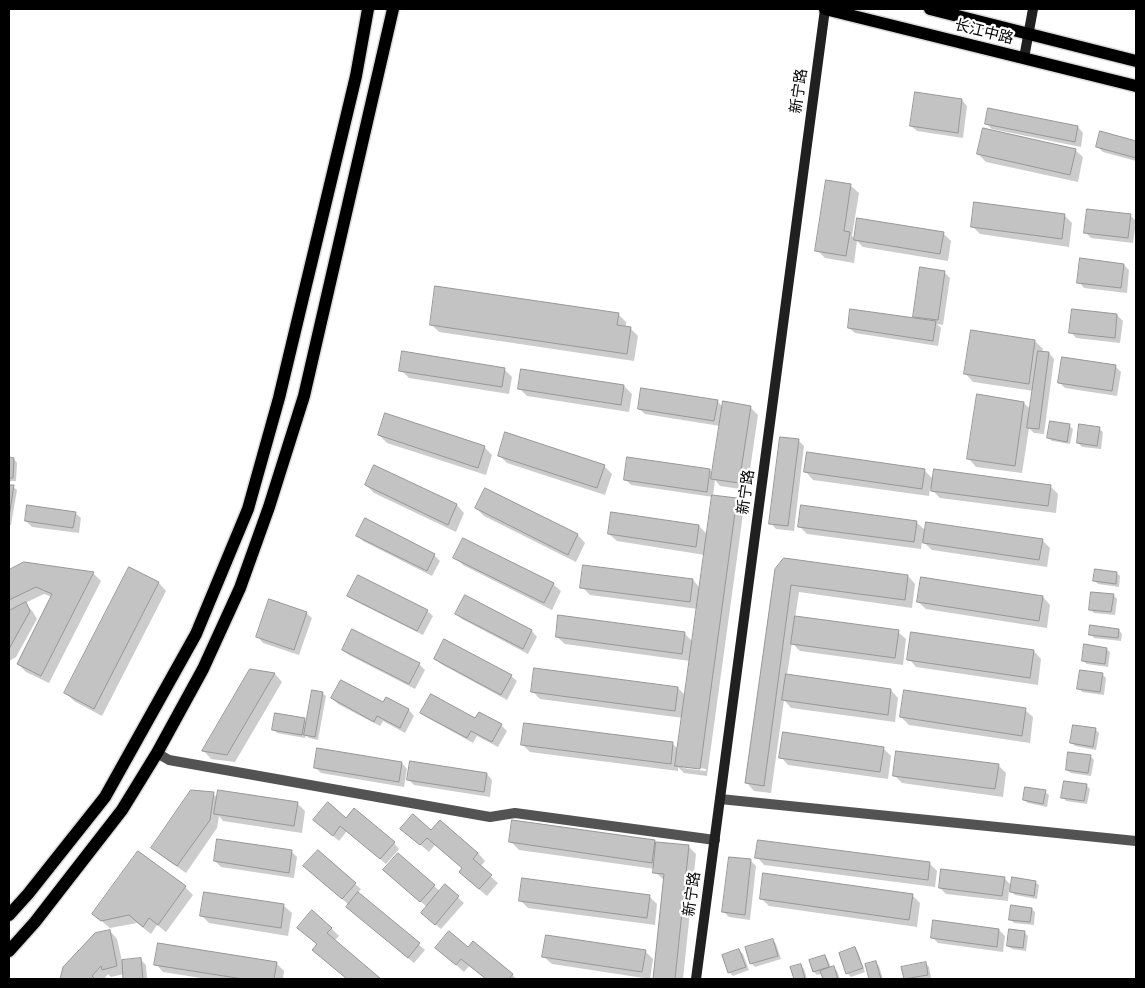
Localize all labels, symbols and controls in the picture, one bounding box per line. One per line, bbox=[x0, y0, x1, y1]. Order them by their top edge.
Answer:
street label: 长江中路 bbox=[953, 16, 1015, 48]
street label: 新宁路 bbox=[787, 67, 811, 115]
street label: 新宁路 bbox=[734, 468, 758, 516]
street label: 新宁路 bbox=[680, 870, 704, 918]

